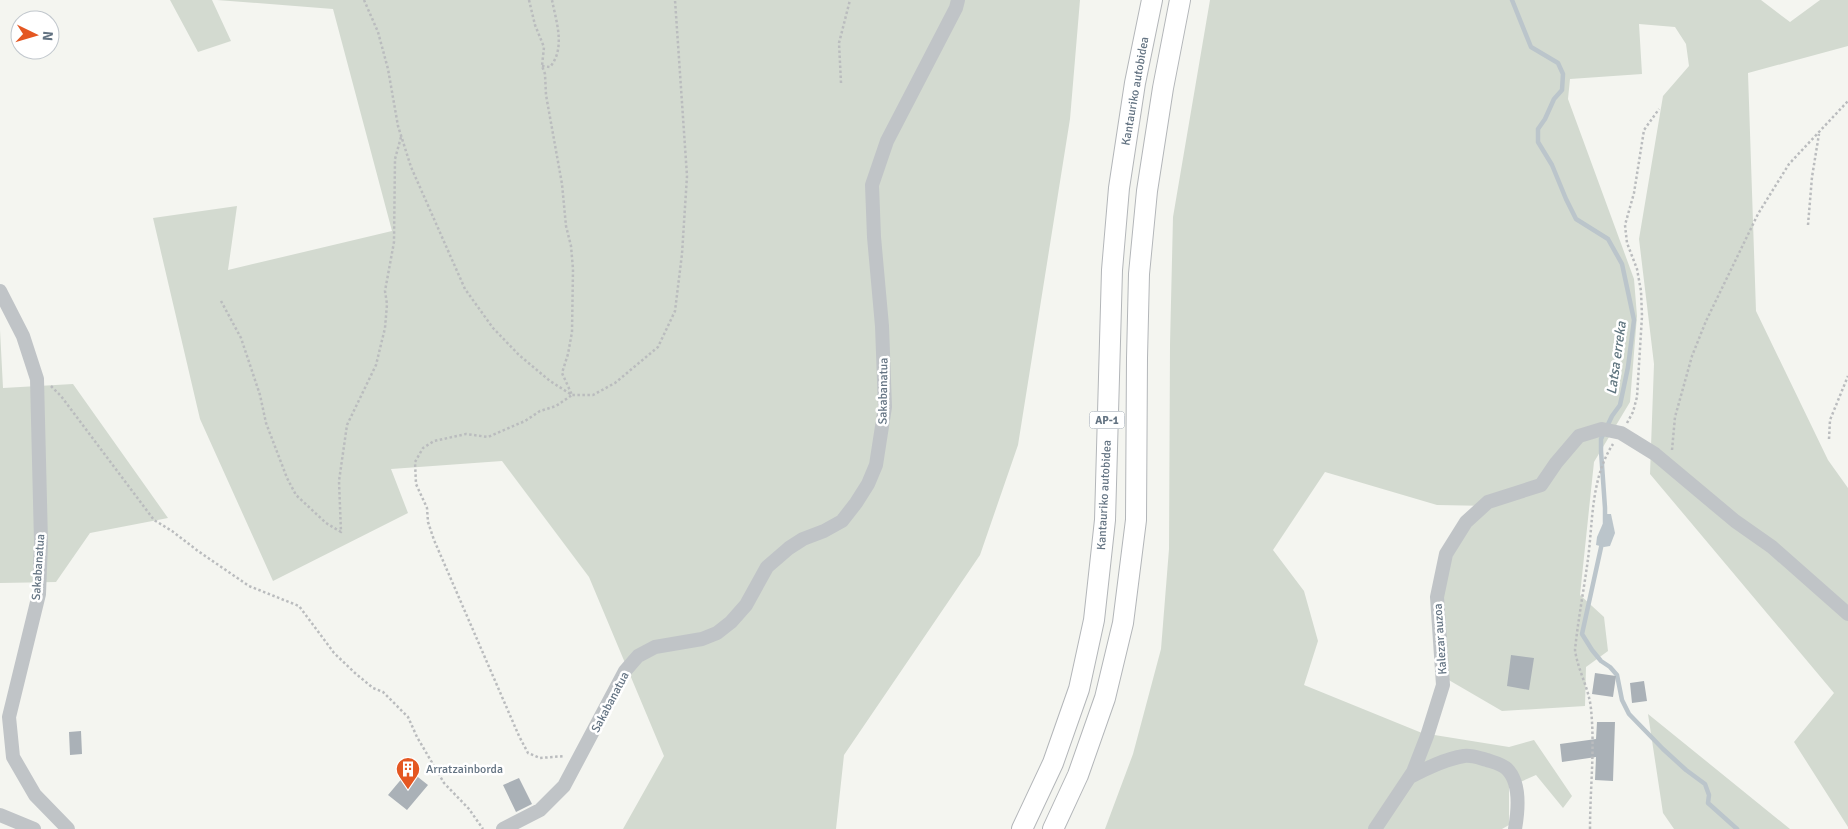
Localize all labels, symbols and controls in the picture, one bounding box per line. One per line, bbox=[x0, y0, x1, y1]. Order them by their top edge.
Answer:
north arrow bbox=[10, 10, 60, 60]
text: N bbox=[39, 30, 56, 42]
street label: Kantauriko autobidea bbox=[1119, 36, 1152, 147]
water label: Latsa erreka bbox=[1603, 320, 1630, 396]
street label: Sakabanatua bbox=[875, 358, 892, 424]
road number: AP-1 bbox=[1090, 412, 1124, 428]
street label: Kantauriko autobidea bbox=[1094, 440, 1115, 550]
street label: Sakabanatua bbox=[29, 533, 48, 601]
street label: Kalezar auzoa bbox=[1431, 603, 1450, 675]
street label: Sakabanatua bbox=[588, 669, 633, 735]
building icon: Arratzainborda bbox=[395, 756, 421, 790]
place label: Arratzainborda bbox=[426, 762, 503, 777]

